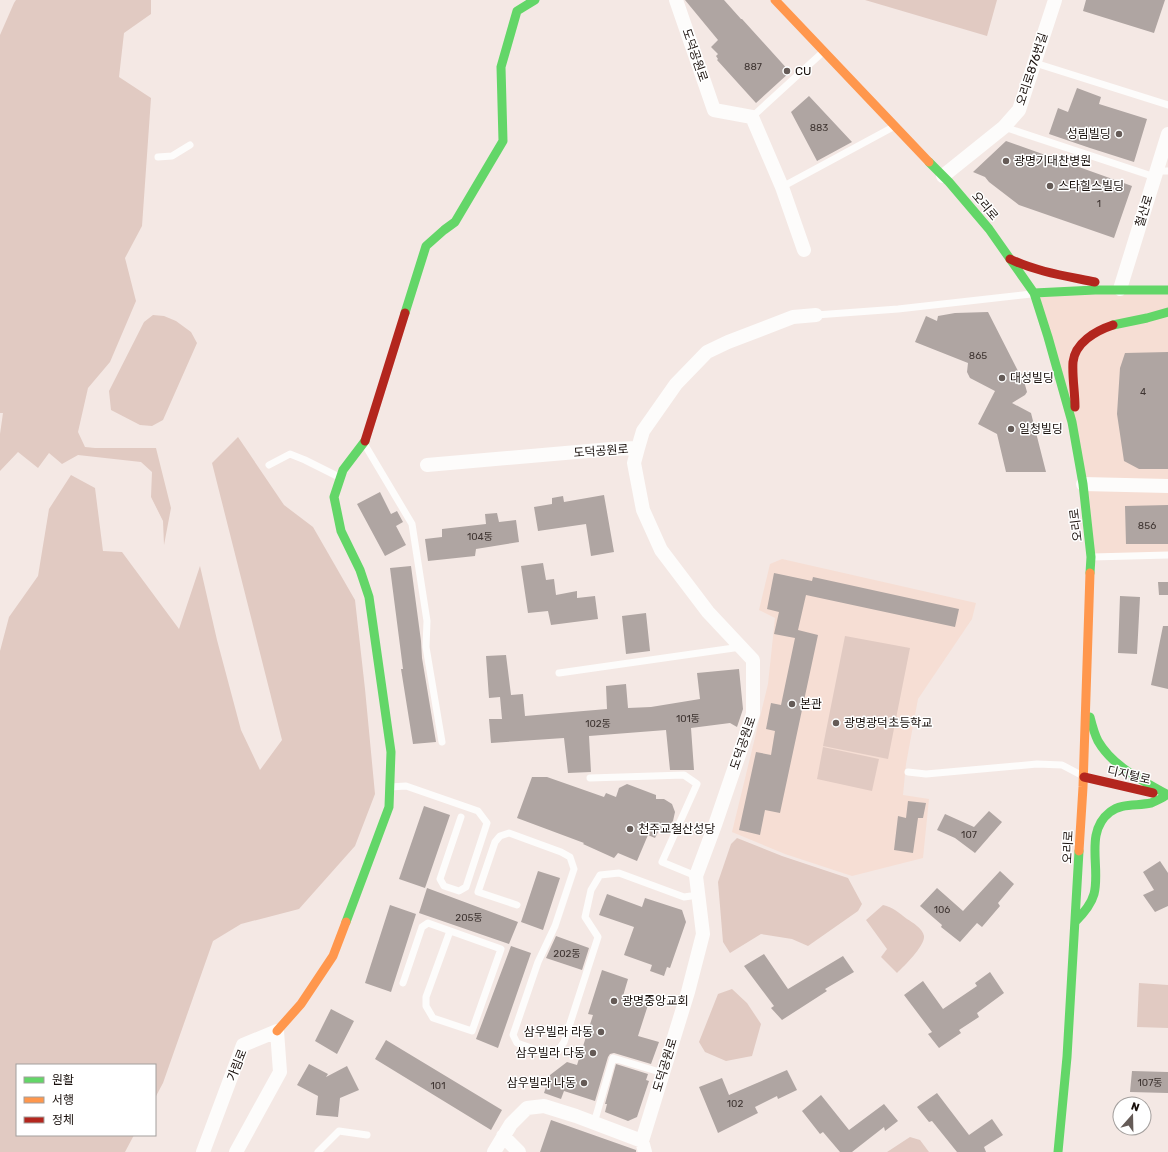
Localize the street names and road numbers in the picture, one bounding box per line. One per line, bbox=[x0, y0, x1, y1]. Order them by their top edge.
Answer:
street label: 도덕공원로 bbox=[679, 27, 711, 83]
street label: 오리로876번길 bbox=[1014, 31, 1050, 107]
street label: 오리로 bbox=[969, 189, 1001, 223]
street label: 철산로 bbox=[1132, 193, 1156, 229]
street label: 도덕공원로 bbox=[573, 442, 629, 460]
street label: 오리로 bbox=[1067, 508, 1085, 542]
street label: 도덕공원로 bbox=[727, 715, 759, 771]
street label: 디지털로 bbox=[1106, 763, 1152, 787]
street label: 오리로 bbox=[1060, 830, 1076, 864]
street label: 도덕공원로 bbox=[650, 1037, 680, 1093]
street label: 가림로 bbox=[224, 1047, 250, 1083]

